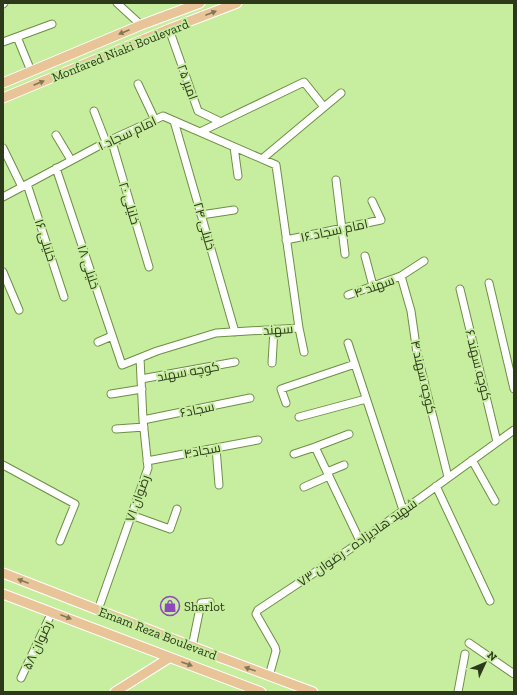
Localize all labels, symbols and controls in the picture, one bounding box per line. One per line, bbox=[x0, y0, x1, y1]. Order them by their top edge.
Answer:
one-way arrow bbox=[206, 9, 218, 15]
street label: Monfared Niaki Boulevard bbox=[49, 16, 191, 85]
one-way arrow bbox=[118, 29, 130, 35]
street label: امیر ۲۵ bbox=[174, 62, 201, 102]
one-way arrow bbox=[33, 80, 45, 87]
street label: امام سجاد ۱ bbox=[96, 113, 160, 155]
street label: خلیلی ۲۰ bbox=[116, 180, 143, 226]
street label: خلیلی ۲۴ bbox=[191, 201, 218, 252]
street label: امام سجاد ۱۶ bbox=[299, 216, 370, 247]
street label: خلیلی ۱۶ bbox=[32, 217, 59, 263]
street label: خلیلی ۱۸ bbox=[74, 243, 103, 291]
street label: سهند ۴ bbox=[352, 272, 396, 301]
street label: سهند bbox=[262, 321, 294, 338]
street label: کوچه سهند ۶ bbox=[461, 328, 495, 403]
street label: کوچه سهند ۴ bbox=[406, 339, 439, 416]
street label: كوچه سهند bbox=[156, 359, 221, 386]
street label: سجاد۶ bbox=[178, 399, 216, 420]
street label: سجاد۴ bbox=[182, 440, 222, 461]
street label: رضوان ۷۱ bbox=[122, 473, 153, 524]
street label: شهید هادیزاده - رضوان ۷۳ bbox=[295, 495, 420, 589]
one-way arrow bbox=[16, 577, 28, 583]
shop icon: Sharlot bbox=[159, 595, 181, 617]
place label: Sharlot bbox=[184, 599, 225, 614]
street label: Emam Reza Boulevard bbox=[97, 604, 219, 663]
one-way arrow bbox=[60, 615, 72, 621]
street label: رضوان ۵۸ bbox=[20, 619, 55, 672]
north arrow bbox=[465, 643, 505, 683]
text: N bbox=[484, 649, 500, 664]
one-way arrow bbox=[181, 662, 193, 668]
one-way arrow bbox=[244, 665, 256, 671]

